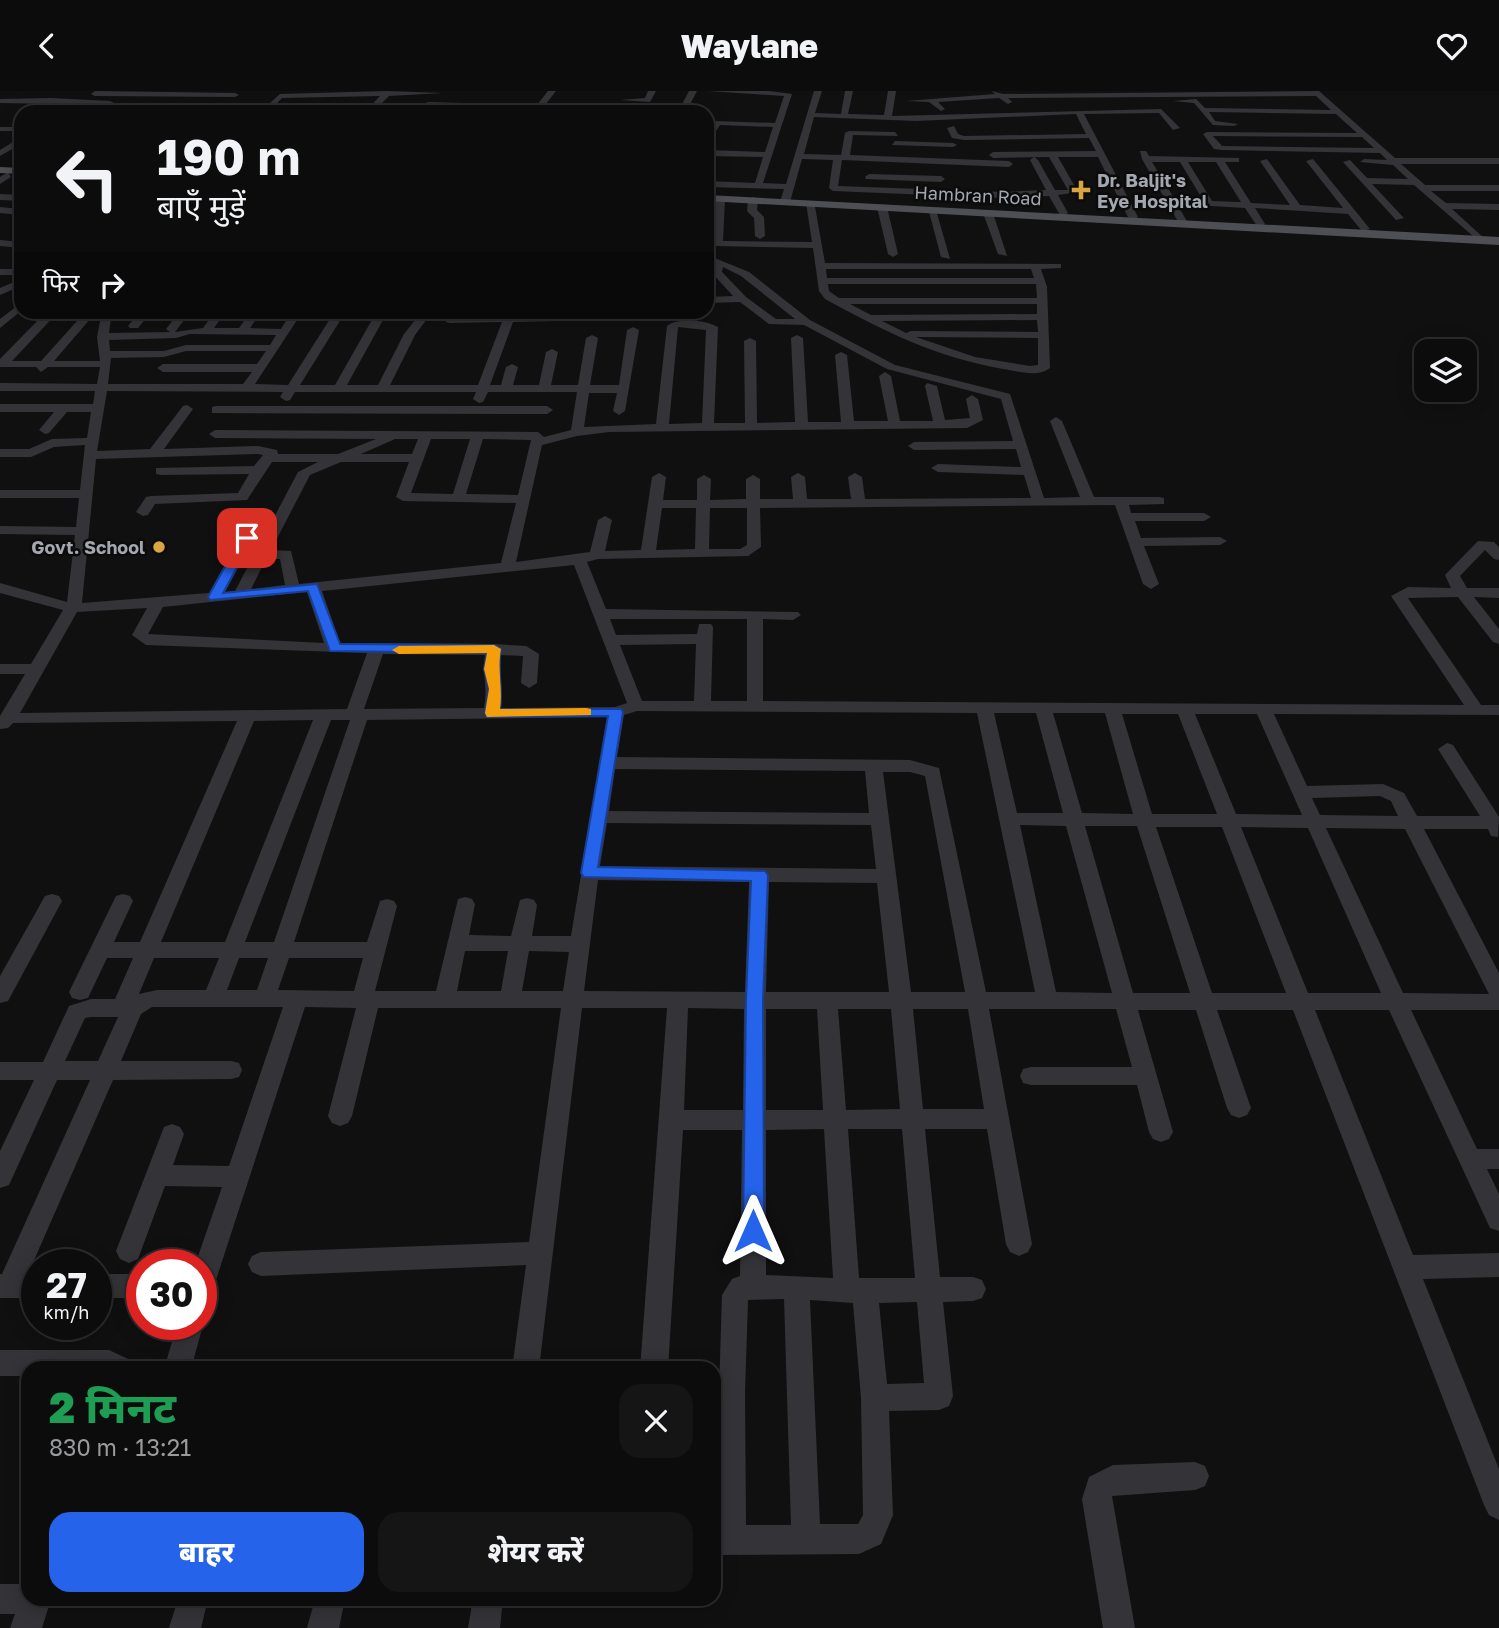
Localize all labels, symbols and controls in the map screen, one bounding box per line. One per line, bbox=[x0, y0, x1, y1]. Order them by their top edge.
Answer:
icon: back bbox=[28, 27, 66, 65]
text: Waylane bbox=[681, 27, 818, 65]
icon: heart bbox=[1433, 27, 1471, 65]
text: 190 m bbox=[157, 127, 300, 186]
icon: left bbox=[42, 133, 133, 224]
place label: Dr. Baljit's Eye Hospital bbox=[1097, 169, 1208, 212]
marker: Dr. Baljit's Eye Hospital bbox=[1071, 180, 1091, 200]
street label: Hambran Road bbox=[914, 181, 1042, 209]
text: बाएँ मुड़ें bbox=[157, 187, 246, 225]
icon: right bbox=[93, 266, 131, 304]
text: फिर bbox=[42, 267, 79, 298]
map controls bbox=[1414, 339, 1477, 402]
button: layers bbox=[1414, 339, 1477, 402]
pin bbox=[217, 508, 277, 568]
icon: arrive bbox=[228, 519, 266, 557]
place label: Govt. School bbox=[31, 536, 145, 558]
marker: Govt. School bbox=[151, 539, 167, 555]
position arrow bbox=[716, 1194, 790, 1268]
speed limit sign: 30 bbox=[126, 1249, 217, 1340]
text: 27 bbox=[46, 1264, 87, 1306]
text: km/h bbox=[44, 1301, 89, 1323]
text: 2 मिनट bbox=[49, 1382, 176, 1432]
button: close bbox=[619, 1384, 693, 1458]
text: 830 m · 13:21 bbox=[49, 1433, 191, 1461]
button: बाहर bbox=[49, 1512, 364, 1592]
button: शेयर करें bbox=[378, 1512, 693, 1592]

